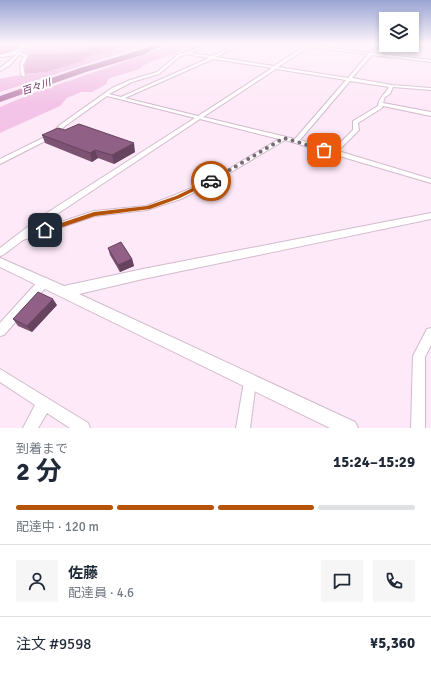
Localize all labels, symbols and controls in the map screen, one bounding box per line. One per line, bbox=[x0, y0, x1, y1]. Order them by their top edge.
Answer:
map controls bbox=[379, 12, 419, 52]
button: layers bbox=[379, 12, 419, 52]
water label: 百々川 bbox=[20, 76, 53, 98]
pin bbox=[307, 133, 341, 167]
icon: bag bbox=[313, 139, 335, 161]
courier bbox=[191, 161, 231, 201]
icon: car bbox=[200, 170, 222, 192]
pin bbox=[28, 213, 62, 247]
icon: home bbox=[34, 219, 56, 241]
text: 到着まで bbox=[16, 441, 68, 457]
text: 15:24–15:29 bbox=[333, 453, 415, 471]
text: 2 分 bbox=[16, 456, 62, 488]
text: 配達中 · 120 m bbox=[16, 519, 99, 535]
button: person bbox=[16, 560, 58, 602]
button: chat bbox=[321, 560, 363, 602]
button: phone bbox=[373, 560, 415, 602]
text: 佐藤 bbox=[68, 564, 98, 582]
text: 配達員 · 4.6 bbox=[68, 585, 134, 601]
text: ¥5,360 bbox=[370, 634, 415, 652]
text: 注文 #9598 bbox=[16, 635, 91, 653]

